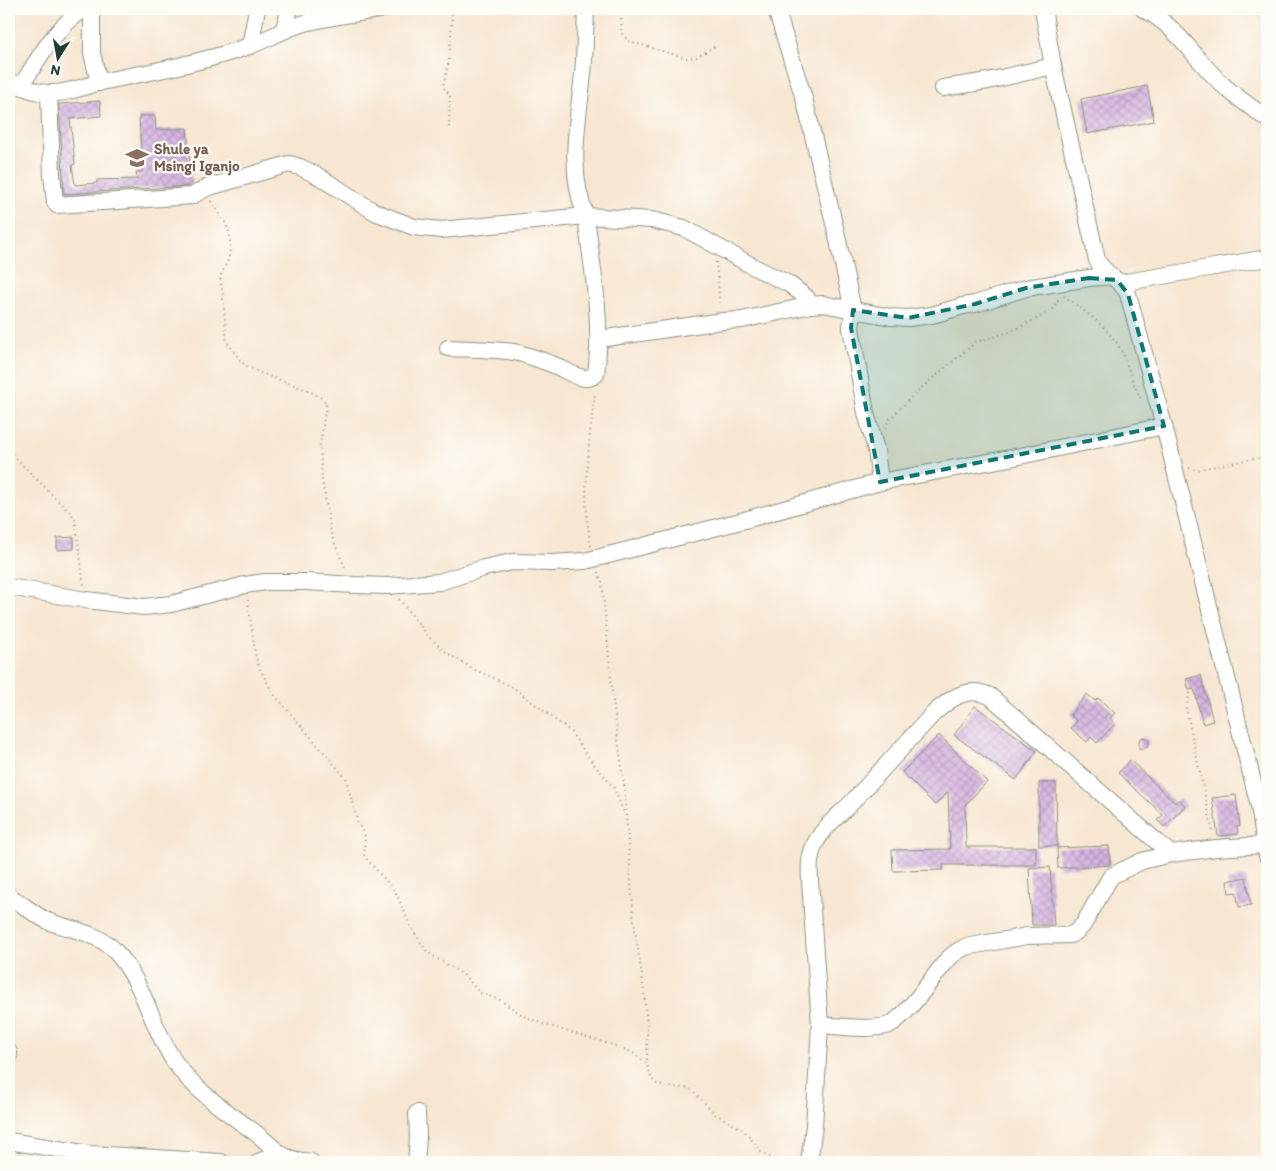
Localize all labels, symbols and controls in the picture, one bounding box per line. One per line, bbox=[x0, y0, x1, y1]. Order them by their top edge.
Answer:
north arrow bbox=[32, 32, 82, 82]
text: N bbox=[49, 61, 62, 80]
place label: Shule ya Msingi Iganjo bbox=[154, 140, 240, 176]
school or university icon: Shule ya Msingi Iganjo bbox=[124, 145, 150, 171]

